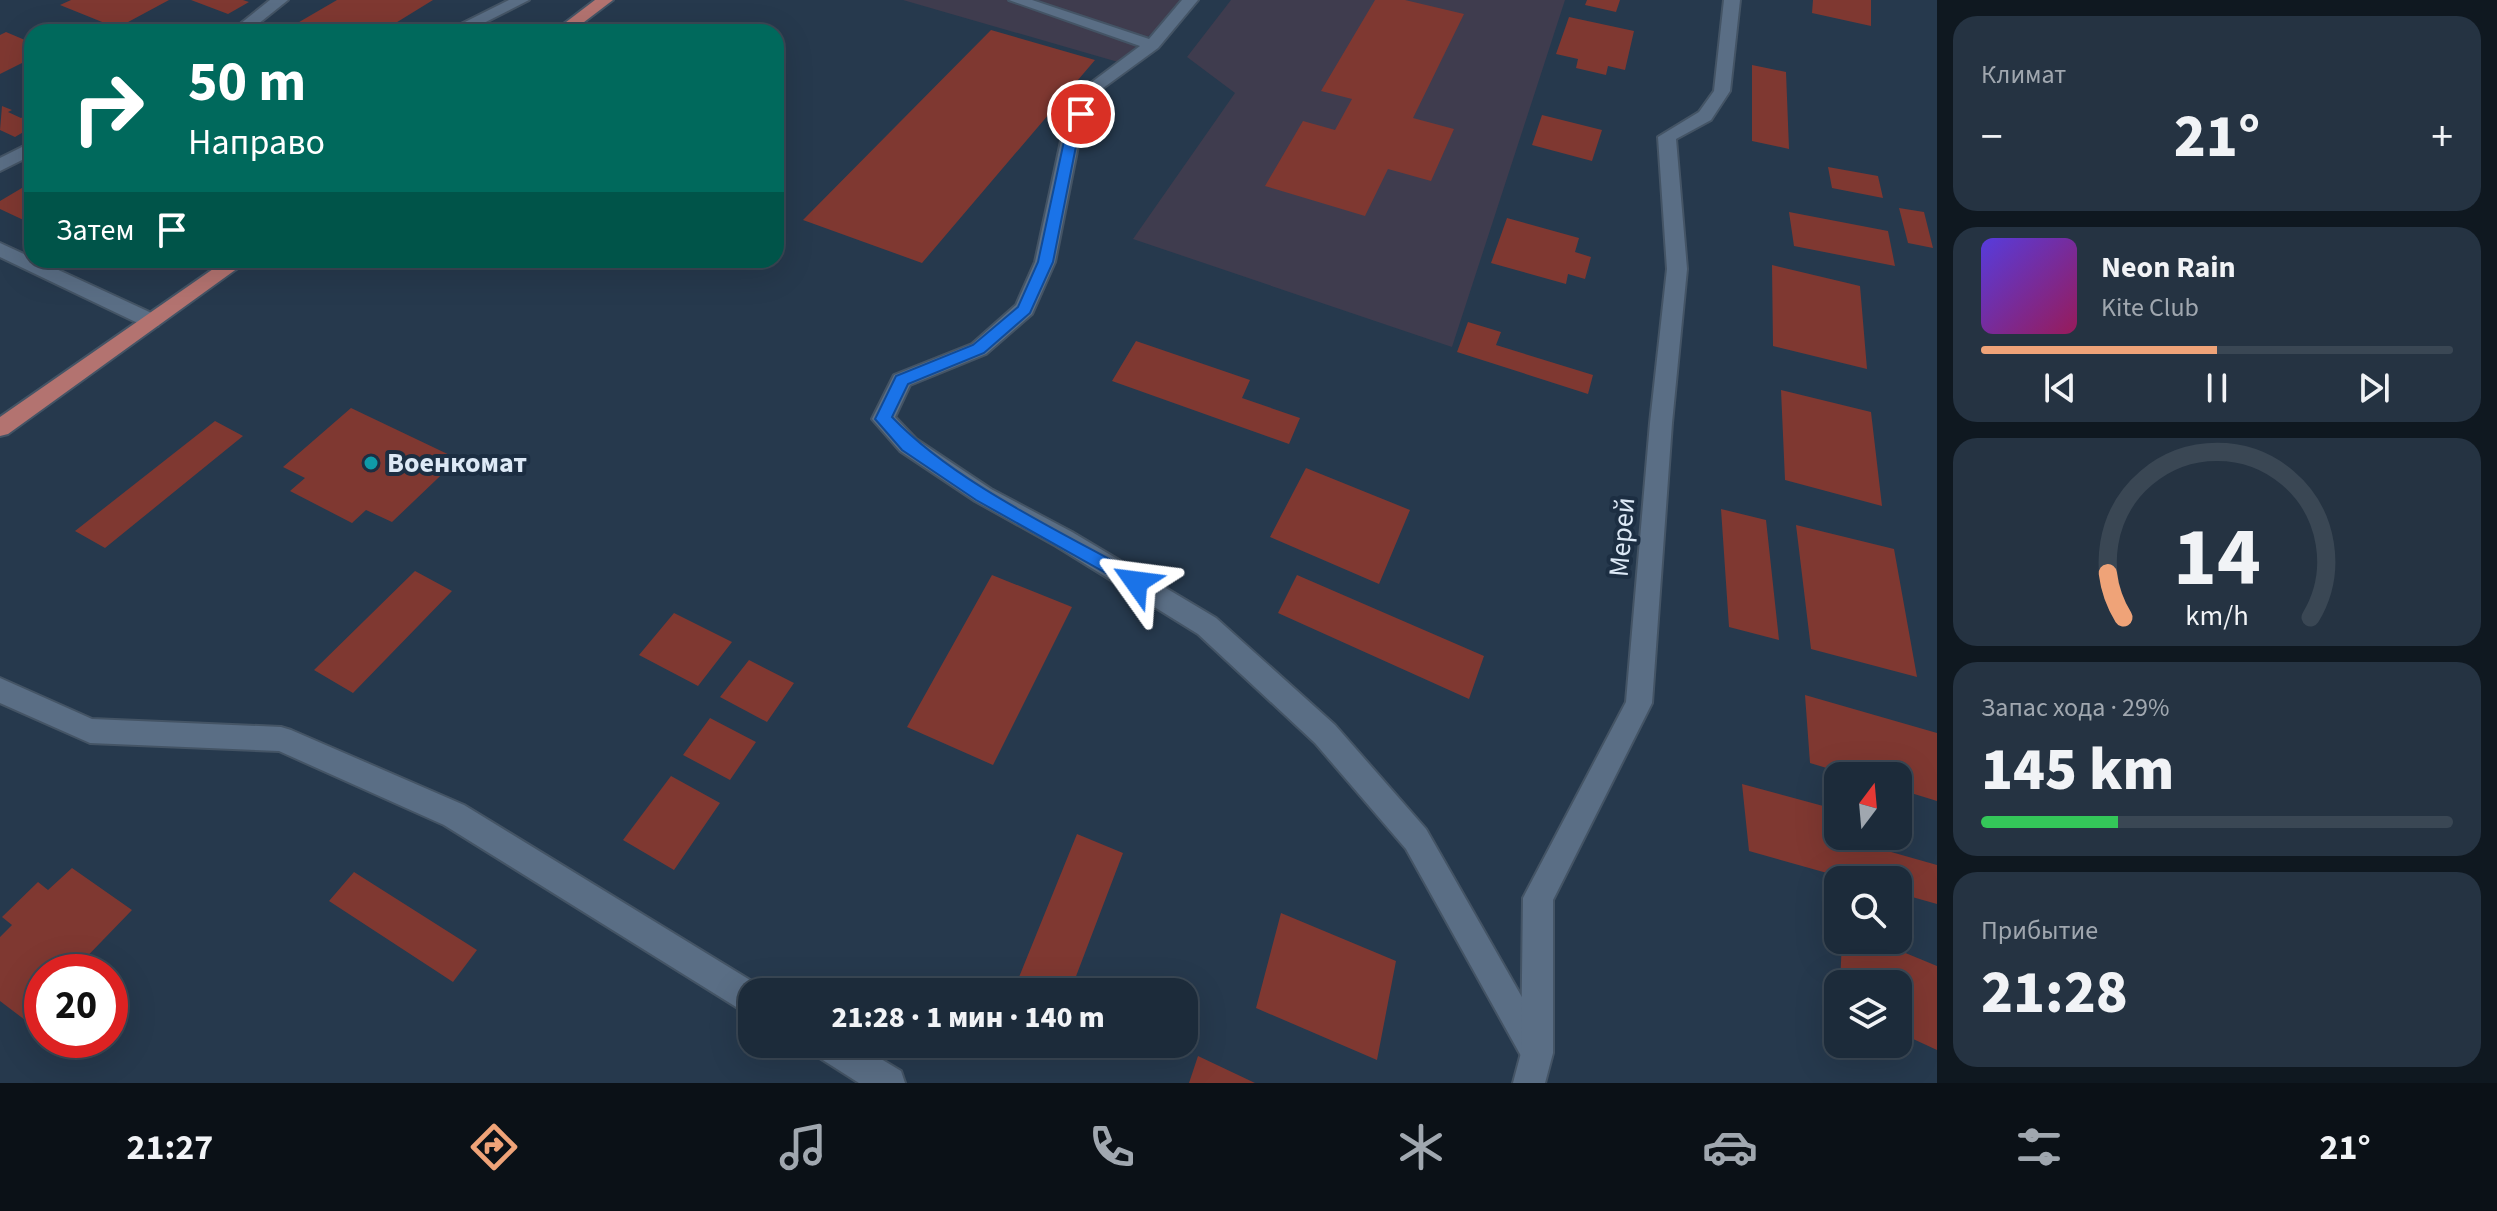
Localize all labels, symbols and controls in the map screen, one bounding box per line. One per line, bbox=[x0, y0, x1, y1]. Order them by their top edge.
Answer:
text: 50 m bbox=[188, 43, 306, 122]
icon: right bbox=[56, 56, 160, 160]
text: Климат bbox=[1981, 56, 2066, 93]
pin bbox=[1047, 80, 1115, 148]
icon: arrive bbox=[1059, 92, 1103, 136]
text: 21° bbox=[2174, 95, 2260, 180]
text: − bbox=[1981, 106, 2003, 169]
text: + bbox=[2431, 106, 2453, 169]
text: Направо bbox=[188, 117, 325, 168]
icon: arrive bbox=[150, 208, 194, 252]
text: Затем bbox=[56, 209, 134, 252]
text: Neon Rain bbox=[2101, 246, 2236, 289]
text: Kite Club bbox=[2101, 289, 2199, 326]
icon: previous bbox=[2038, 366, 2082, 410]
icon: pause bbox=[2195, 366, 2239, 410]
icon: next bbox=[2352, 366, 2396, 410]
place label: Военкомат bbox=[387, 443, 527, 483]
marker: Военкомат bbox=[362, 454, 380, 472]
street label: Мерей bbox=[1599, 496, 1645, 578]
text: 14 bbox=[2173, 498, 2261, 616]
position arrow bbox=[1094, 540, 1178, 624]
text: km/h bbox=[2185, 596, 2249, 636]
text: Запас хода · 29% bbox=[1981, 689, 2169, 726]
text: 145 km bbox=[1981, 728, 2174, 813]
north arrow bbox=[1824, 762, 1912, 850]
map controls bbox=[1824, 762, 1912, 1058]
button: search bbox=[1824, 866, 1912, 954]
text: Прибытие bbox=[1981, 912, 2098, 949]
text: 21:28 bbox=[1981, 951, 2128, 1036]
speed limit sign: 20 bbox=[24, 954, 128, 1058]
button: layers bbox=[1824, 970, 1912, 1058]
text: 21:28 · 1 мин · 140 m bbox=[831, 996, 1105, 1039]
icon: directions bbox=[466, 1119, 522, 1175]
icon: music bbox=[775, 1119, 831, 1175]
icon: phone bbox=[1084, 1119, 1140, 1175]
icon: climate bbox=[1393, 1119, 1449, 1175]
icon: car bbox=[1702, 1119, 1758, 1175]
icon: filters bbox=[2011, 1119, 2067, 1175]
text: 21:27 bbox=[126, 1122, 213, 1173]
text: 21° bbox=[2319, 1122, 2371, 1173]

